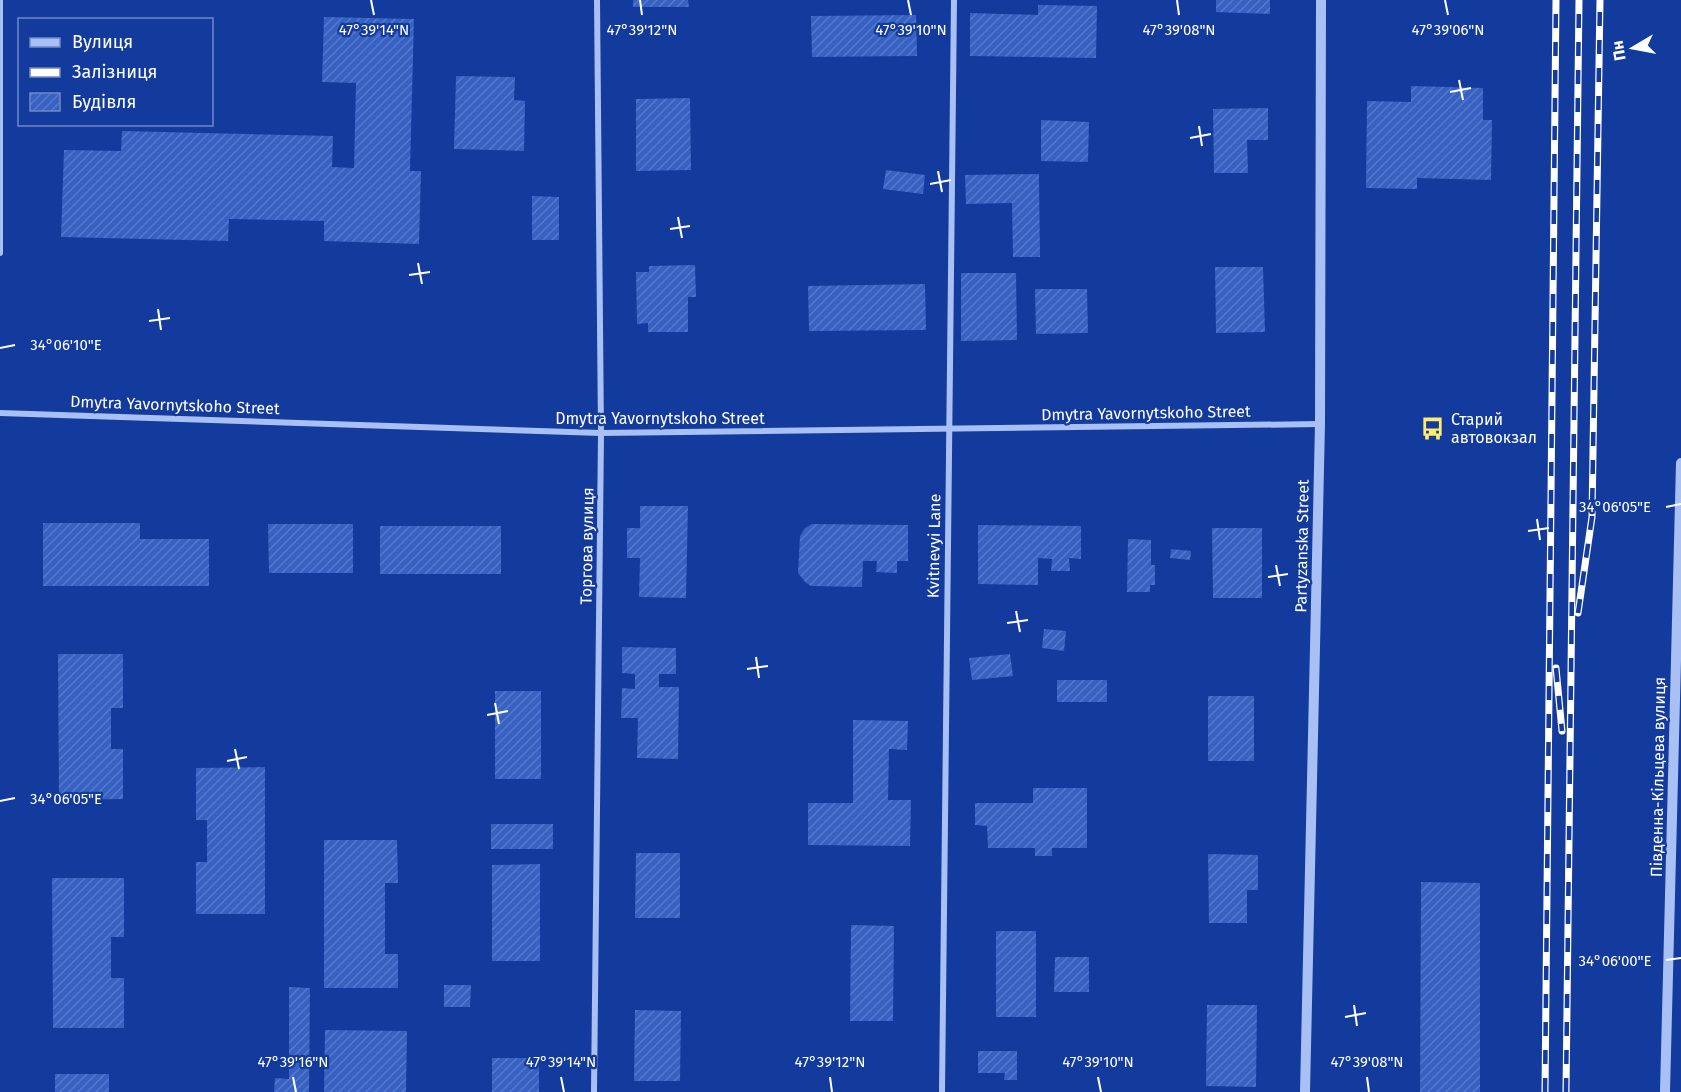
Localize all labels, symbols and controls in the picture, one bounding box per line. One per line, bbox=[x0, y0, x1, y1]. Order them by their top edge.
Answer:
legend bbox=[18, 18, 213, 126]
north arrow bbox=[1603, 18, 1663, 78]
text: 47°39'14"N bbox=[339, 21, 409, 39]
text: 47°39'12"N bbox=[607, 21, 677, 39]
text: 47°39'10"N bbox=[875, 21, 947, 39]
text: 47°39'08"N bbox=[1142, 21, 1216, 39]
text: 47°39'06"N bbox=[1412, 21, 1484, 39]
text: Вулиця bbox=[72, 31, 133, 53]
text: Пн bbox=[1608, 39, 1630, 62]
text: Залізниця bbox=[72, 61, 158, 83]
text: Будівля bbox=[72, 91, 136, 113]
text: 34°06'10"E bbox=[30, 336, 102, 354]
street label: Dmytra Yavornytskoho Street bbox=[70, 392, 280, 418]
street label: Dmytra Yavornytskoho Street bbox=[1041, 402, 1251, 424]
street label: Dmytra Yavornytskoho Street bbox=[555, 409, 765, 428]
place label: Старий автовокзал bbox=[1451, 410, 1537, 447]
bus stop icon: Старий автовокзал bbox=[1420, 415, 1446, 441]
street label: Partyzanska Street bbox=[1291, 479, 1313, 613]
street label: Торгова вулиця bbox=[576, 487, 598, 605]
street label: Kvitnevyi Lane bbox=[924, 494, 944, 598]
text: 34°06'05"E bbox=[1579, 498, 1651, 516]
street label: Південна-Кільцева вулиця bbox=[1647, 677, 1669, 877]
text: 34°06'05"E bbox=[30, 790, 102, 808]
text: 34°06'00"E bbox=[1578, 952, 1652, 970]
text: 47°39'16"N bbox=[257, 1053, 329, 1071]
text: 47°39'14"N bbox=[526, 1053, 596, 1071]
text: 47°39'12"N bbox=[795, 1053, 865, 1071]
text: 47°39'10"N bbox=[1062, 1053, 1134, 1071]
text: 47°39'08"N bbox=[1330, 1053, 1404, 1071]

